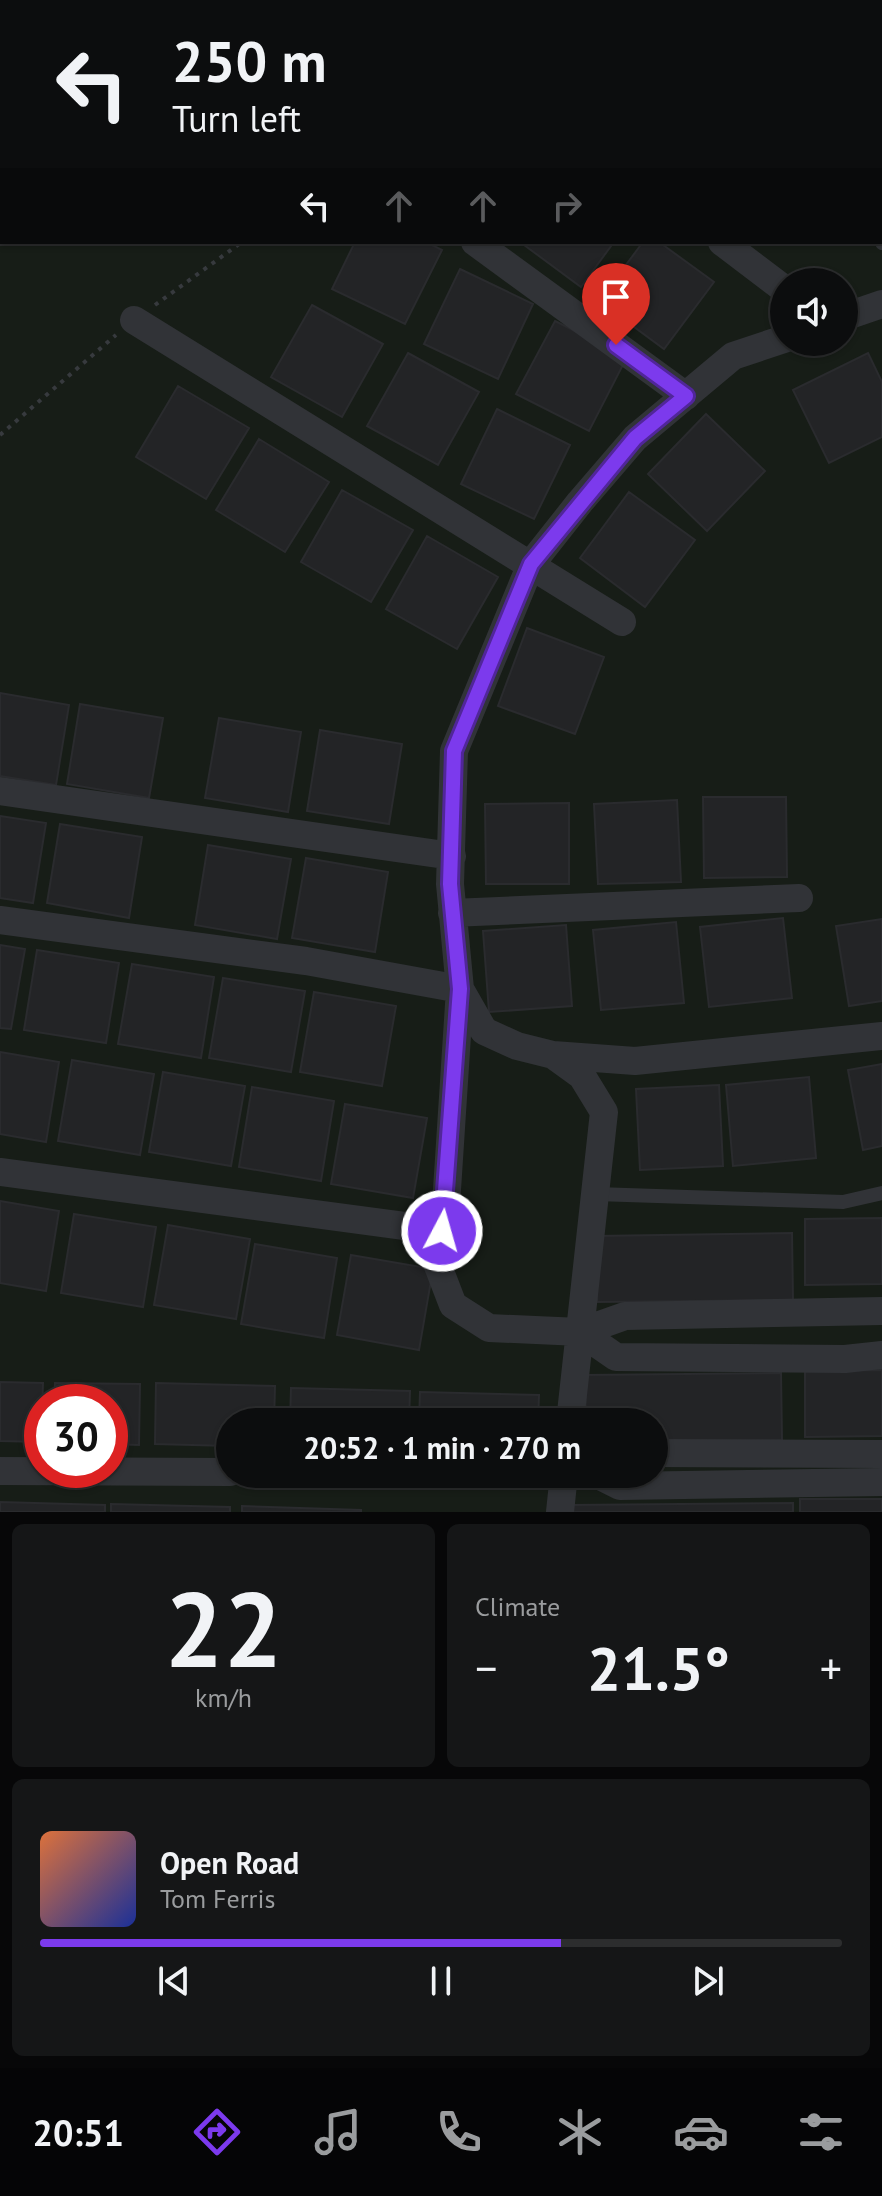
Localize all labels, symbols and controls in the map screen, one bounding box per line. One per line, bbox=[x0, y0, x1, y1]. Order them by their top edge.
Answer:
text: 250 m bbox=[172, 25, 327, 97]
icon: left bbox=[40, 32, 144, 136]
text: Turn left bbox=[172, 95, 301, 142]
icon: left bbox=[293, 184, 337, 228]
icon: ahead bbox=[377, 184, 421, 228]
icon: ahead bbox=[461, 184, 505, 228]
icon: right bbox=[545, 184, 589, 228]
pin bbox=[582, 263, 650, 345]
map controls bbox=[770, 268, 858, 356]
button: sound bbox=[770, 268, 858, 356]
icon: arrive bbox=[594, 275, 638, 319]
position arrow bbox=[400, 1189, 484, 1273]
speed limit sign: 30 bbox=[24, 1384, 128, 1488]
text: 20:52 · 1 min · 270 m bbox=[303, 1428, 581, 1467]
text: 22 bbox=[165, 1561, 282, 1696]
text: Climate bbox=[475, 1590, 560, 1623]
text: 21.5° bbox=[587, 1629, 730, 1707]
text: − bbox=[475, 1639, 497, 1696]
text: + bbox=[820, 1639, 842, 1696]
text: km/h bbox=[195, 1681, 252, 1714]
text: Open Road bbox=[160, 1843, 299, 1882]
text: Tom Ferris bbox=[160, 1882, 275, 1915]
icon: previous bbox=[152, 1959, 196, 2003]
icon: pause bbox=[419, 1959, 463, 2003]
icon: next bbox=[686, 1959, 730, 2003]
icon: directions bbox=[189, 2104, 245, 2160]
icon: music bbox=[310, 2104, 366, 2160]
icon: phone bbox=[431, 2104, 487, 2160]
icon: climate bbox=[552, 2104, 608, 2160]
icon: car bbox=[673, 2104, 729, 2160]
icon: filters bbox=[793, 2104, 849, 2160]
text: 20:51 bbox=[32, 2109, 124, 2156]

